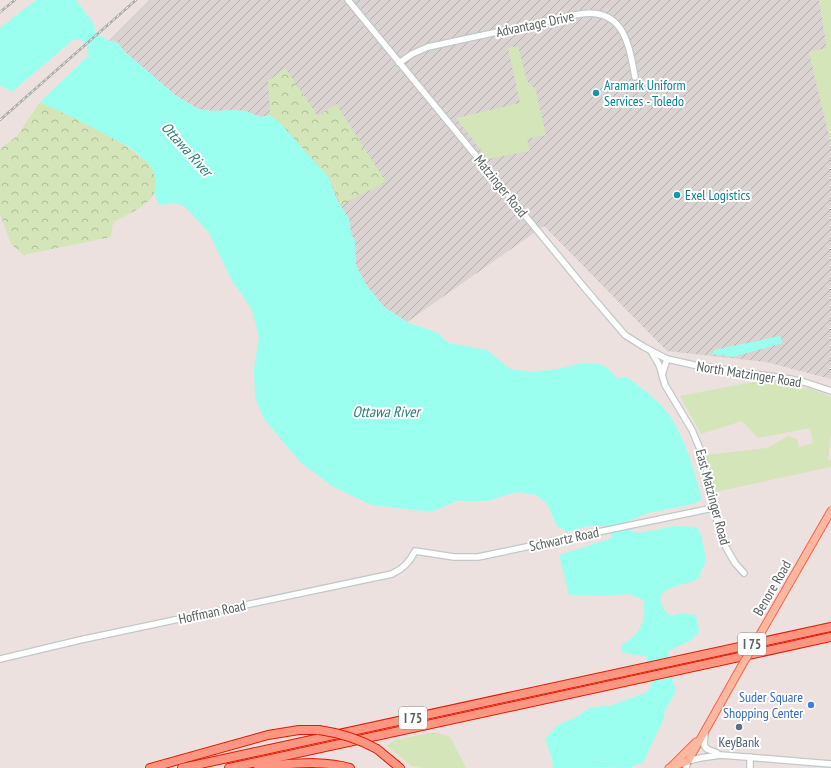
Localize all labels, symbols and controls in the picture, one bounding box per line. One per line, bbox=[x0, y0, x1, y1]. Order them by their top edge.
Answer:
street label: Advantage Drive bbox=[494, 7, 576, 41]
place label: Aramark Uniform Services - Toledo bbox=[604, 76, 686, 110]
marker: Aramark Uniform Services - Toledo bbox=[591, 88, 601, 98]
water label: Ottawa River bbox=[157, 118, 218, 182]
street label: Matzinger Road bbox=[470, 151, 532, 221]
place label: Exel Logistics bbox=[685, 186, 750, 204]
marker: Exel Logistics bbox=[672, 190, 682, 200]
street label: North Matzinger Road bbox=[695, 357, 803, 391]
water label: Ottawa River bbox=[352, 402, 421, 421]
street label: East Matzinger Road bbox=[692, 447, 734, 547]
street label: Schwartz Road bbox=[528, 523, 600, 555]
street label: Benore Road bbox=[749, 557, 795, 619]
street label: Hoffman Road bbox=[177, 596, 247, 628]
road number: I 75 bbox=[738, 633, 766, 655]
place label: Suder Square Shopping Center bbox=[723, 688, 803, 722]
marker: Suder Square Shopping Center bbox=[806, 700, 816, 710]
road number: I 75 bbox=[399, 707, 427, 729]
marker: KeyBank bbox=[734, 722, 744, 732]
place label: KeyBank bbox=[719, 733, 760, 751]

